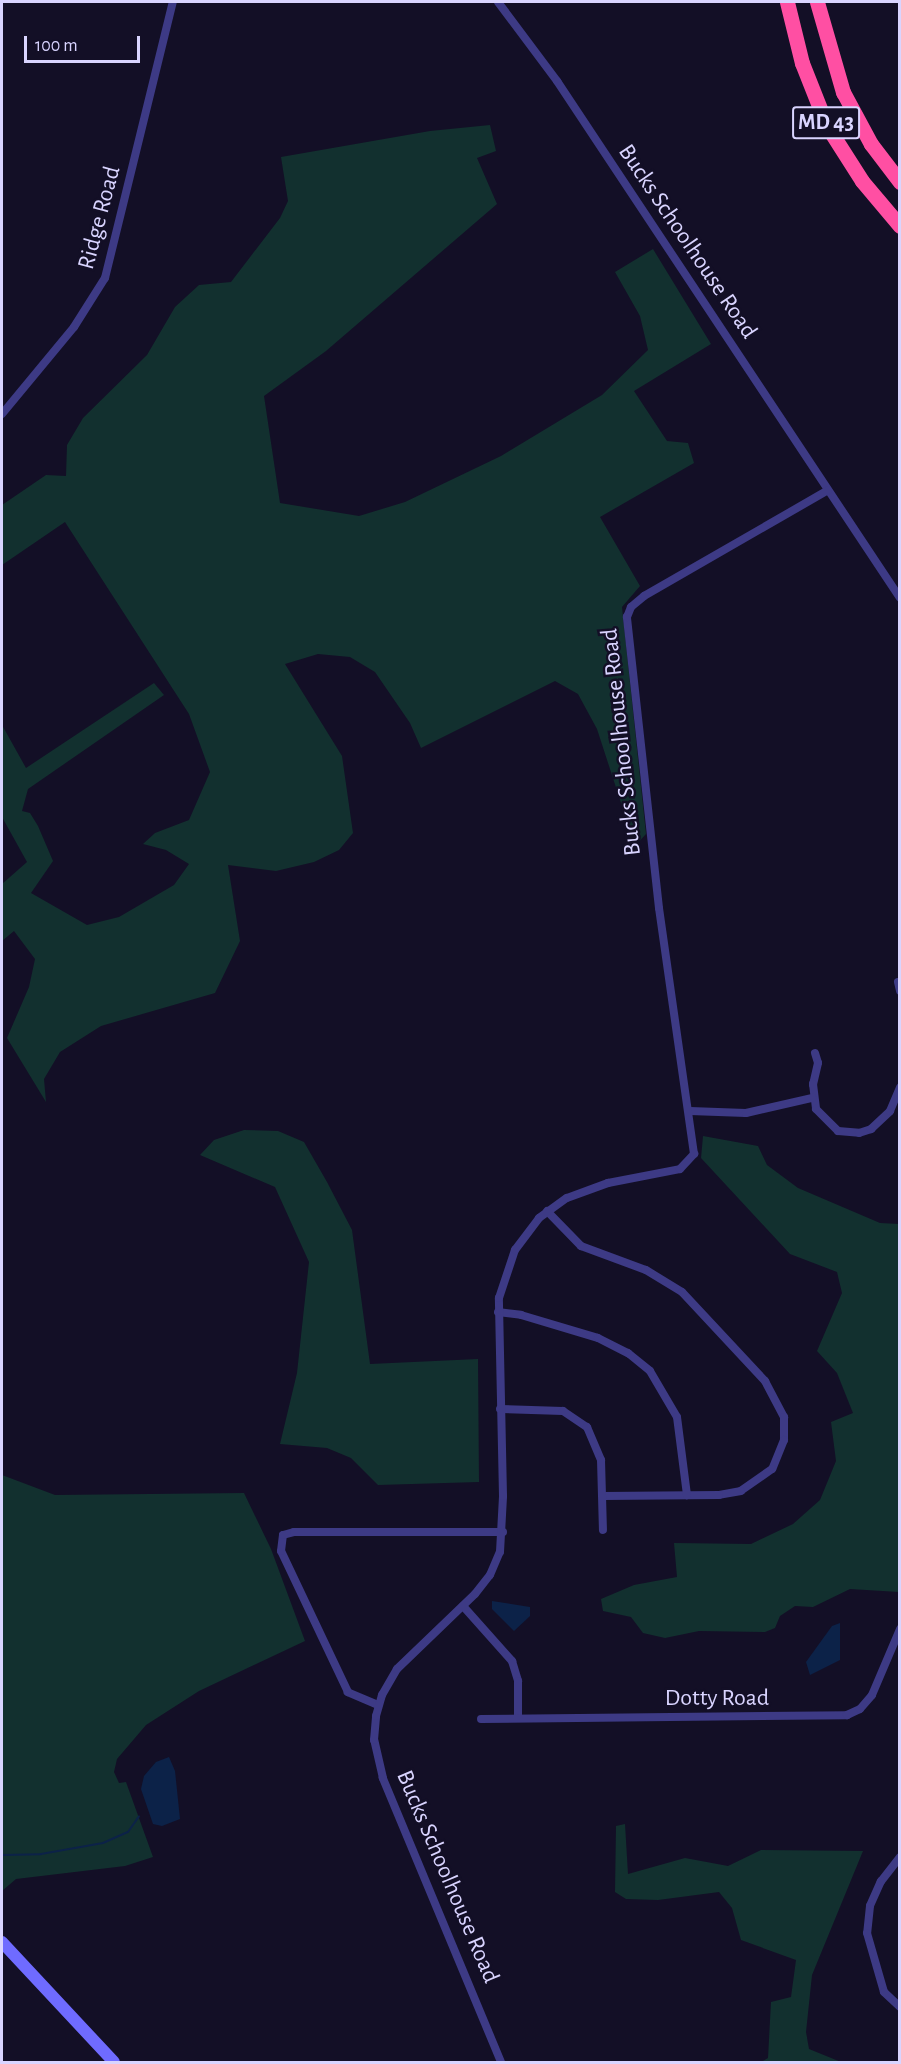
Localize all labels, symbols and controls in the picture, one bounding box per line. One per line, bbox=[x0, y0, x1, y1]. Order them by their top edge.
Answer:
scale bar bbox=[27, 24, 142, 62]
text: 100 m bbox=[35, 37, 78, 55]
road number: MD 43 bbox=[792, 104, 860, 142]
street label: Bucks Schoolhouse Road bbox=[611, 139, 763, 345]
street label: Ridge Road bbox=[72, 163, 128, 273]
street label: Bucks Schoolhouse Road bbox=[596, 627, 648, 857]
street label: Dotty Road bbox=[665, 1685, 769, 1713]
street label: Bucks Schoolhouse Road bbox=[389, 1766, 505, 1988]

